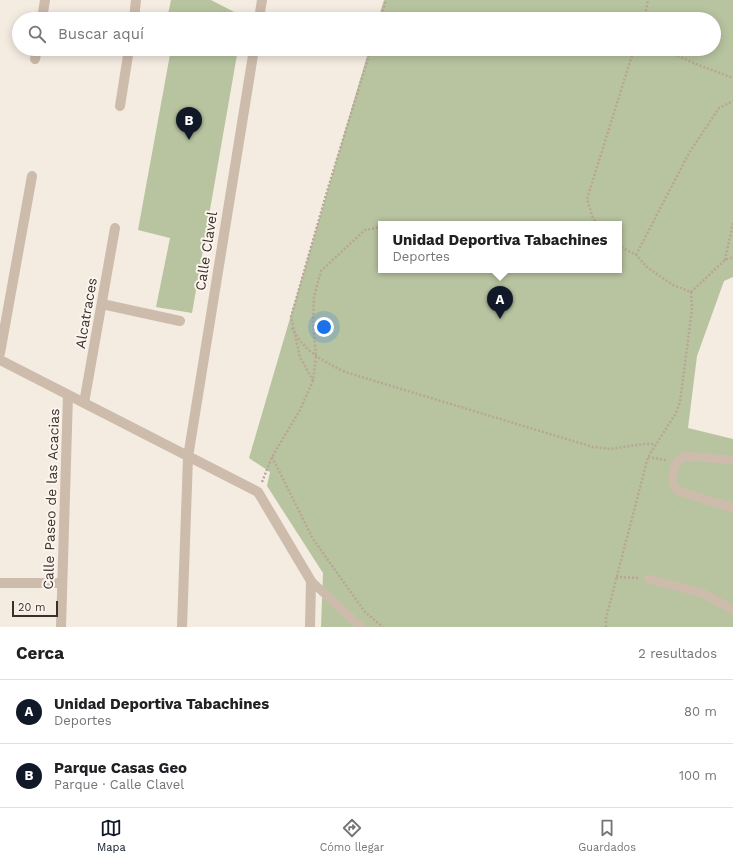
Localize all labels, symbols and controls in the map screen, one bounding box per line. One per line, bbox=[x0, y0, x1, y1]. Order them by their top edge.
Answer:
search box bbox=[12, 12, 721, 56]
icon: search bbox=[26, 23, 48, 45]
text: Buscar aquí bbox=[58, 25, 144, 43]
pin: B bbox=[176, 107, 202, 140]
street label: Calle Clavel bbox=[192, 209, 220, 292]
popup bbox=[378, 221, 622, 273]
text: Unidad Deportiva Tabachines bbox=[392, 231, 608, 249]
text: Deportes bbox=[392, 249, 450, 264]
street label: Alcatraces bbox=[72, 276, 100, 350]
pin: A bbox=[487, 286, 513, 319]
your location bbox=[314, 317, 334, 337]
street label: Calle Paseo de las Acacias bbox=[40, 408, 62, 590]
scale bar bbox=[12, 599, 58, 618]
text: 20 m bbox=[18, 601, 46, 614]
text: Cerca bbox=[16, 643, 64, 663]
text: 2 resultados bbox=[638, 646, 717, 661]
text: Unidad Deportiva Tabachines bbox=[54, 695, 269, 713]
text: A bbox=[25, 704, 33, 719]
text: 80 m bbox=[684, 704, 717, 719]
text: Deportes bbox=[54, 713, 112, 728]
text: Parque Casas Geo bbox=[54, 759, 187, 777]
text: B bbox=[25, 768, 33, 783]
text: 100 m bbox=[679, 768, 717, 783]
text: Parque · Calle Clavel bbox=[54, 777, 184, 792]
tab: Mapa bbox=[97, 817, 126, 854]
tab: Cómo llegar bbox=[320, 817, 384, 854]
tab: Guardados bbox=[578, 817, 636, 854]

